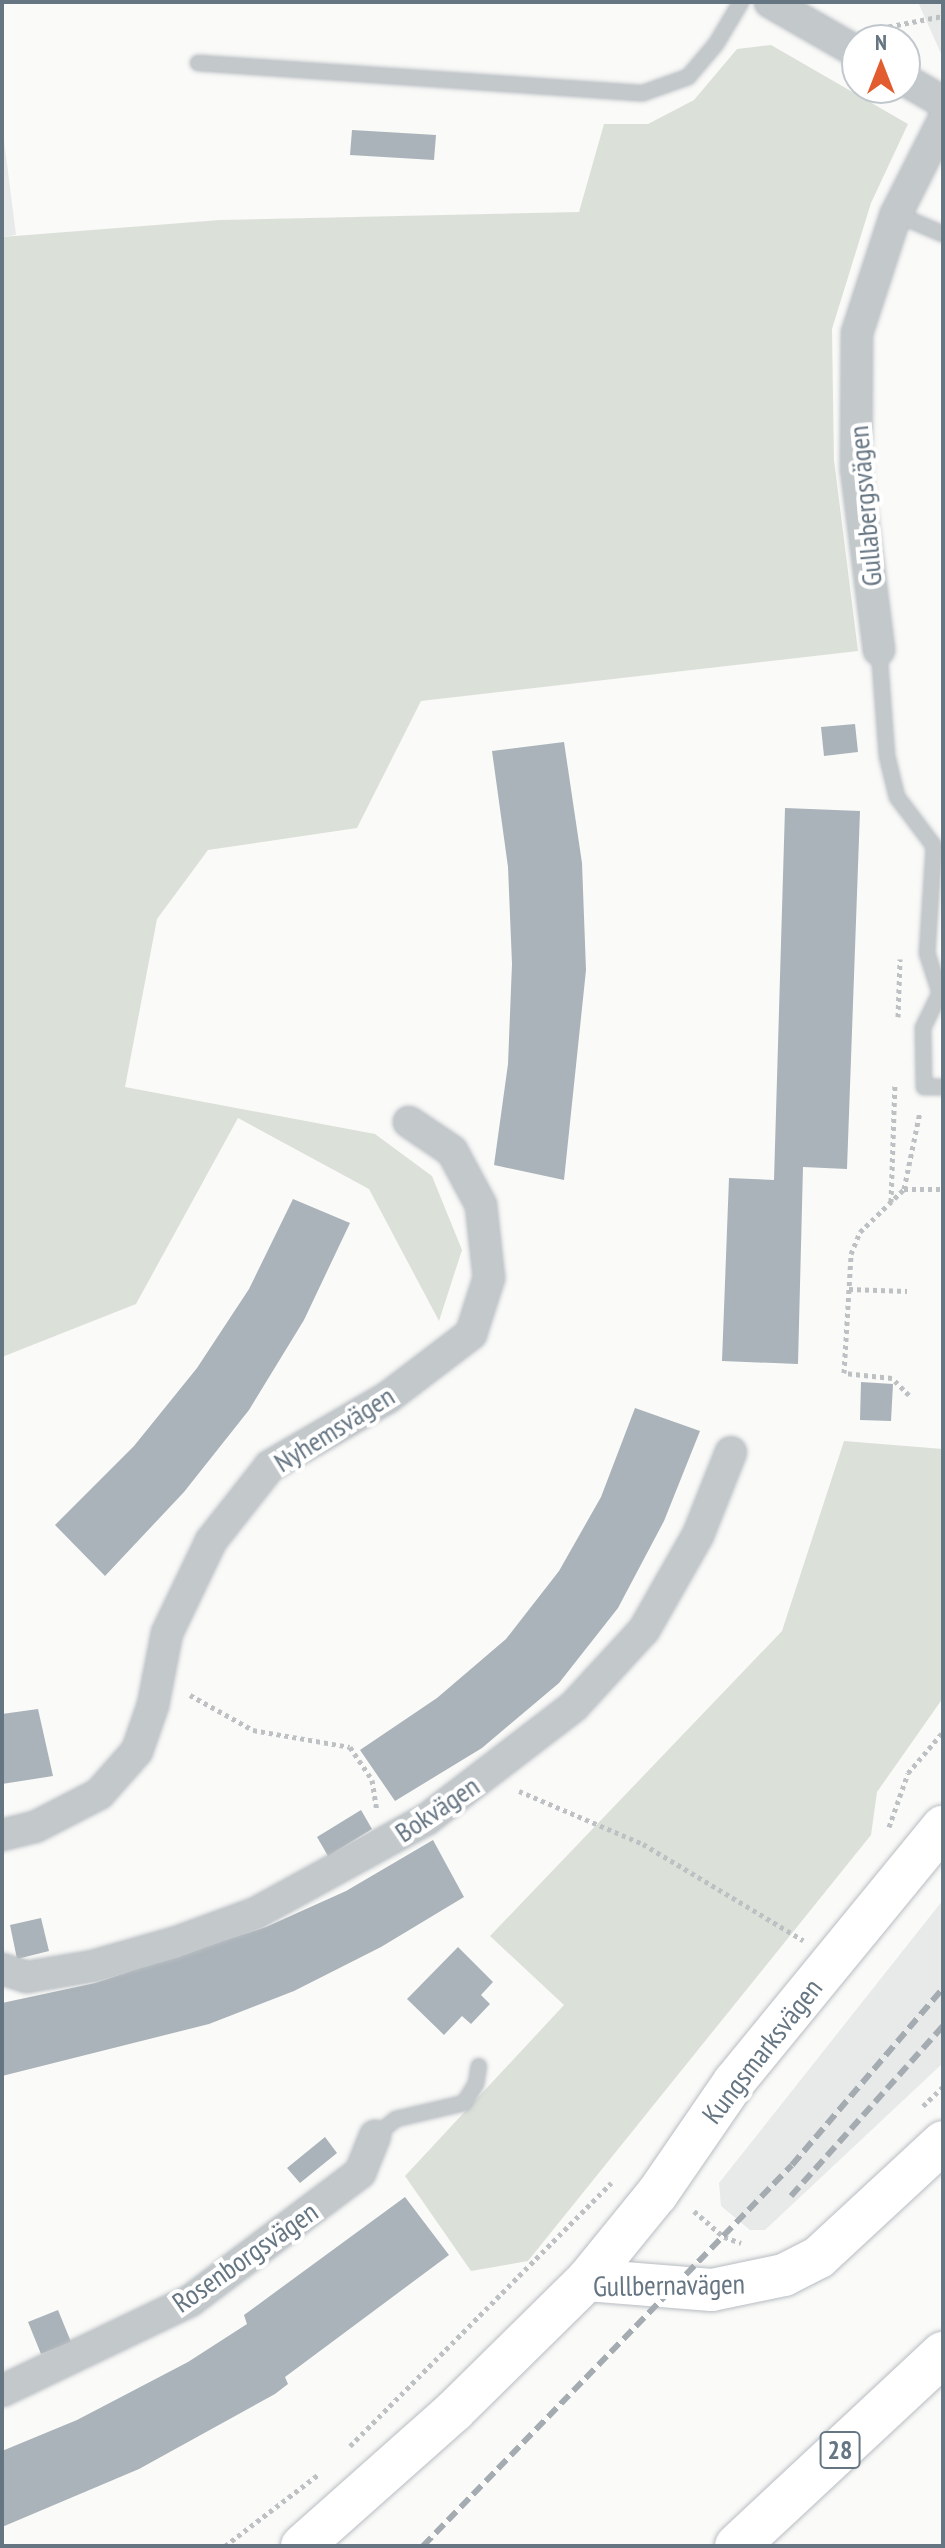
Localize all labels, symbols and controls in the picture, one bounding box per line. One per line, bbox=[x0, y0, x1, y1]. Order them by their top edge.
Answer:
north arrow bbox=[841, 24, 921, 104]
text: N bbox=[875, 28, 887, 56]
street label: Gullabergsvägen bbox=[841, 424, 889, 588]
street label: Nyhemsvägen bbox=[268, 1379, 400, 1479]
street label: Bokvägen bbox=[389, 1769, 485, 1849]
street label: Kungsmarksvägen bbox=[695, 1972, 829, 2130]
street label: Rosenborgsvägen bbox=[166, 2195, 324, 2319]
street label: Gullbernavägen bbox=[593, 2267, 745, 2303]
road number: 28 bbox=[818, 2428, 862, 2472]

